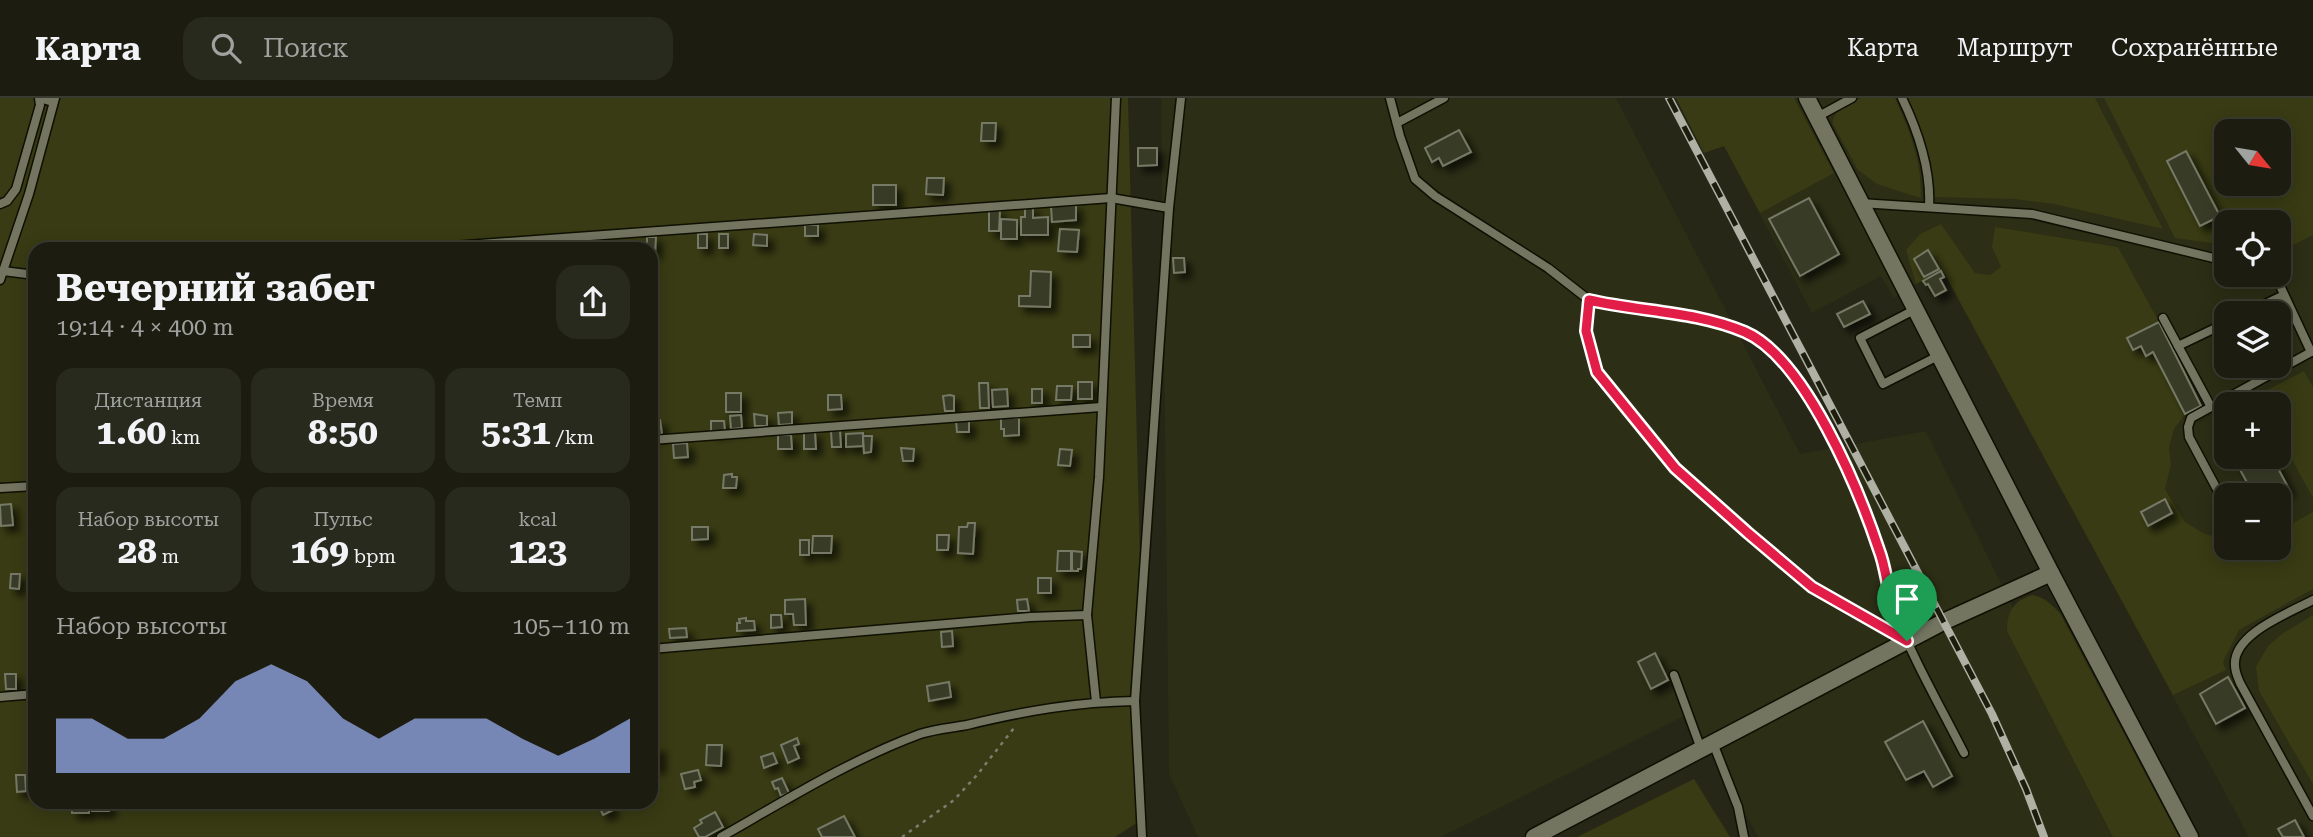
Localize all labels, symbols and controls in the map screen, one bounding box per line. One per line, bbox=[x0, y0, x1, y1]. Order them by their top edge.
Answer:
search box bbox=[183, 17, 673, 80]
text: Карта bbox=[35, 29, 141, 68]
icon: search bbox=[207, 29, 245, 67]
text: Поиск bbox=[263, 33, 349, 63]
text: Карта bbox=[1847, 34, 1919, 62]
text: Маршрут bbox=[1957, 34, 2073, 62]
text: Сохранённые bbox=[2111, 34, 2278, 62]
north arrow bbox=[2214, 119, 2291, 196]
map controls bbox=[2214, 119, 2291, 560]
button: locate bbox=[2214, 210, 2291, 287]
button: share bbox=[556, 265, 630, 339]
text: Вечерний забег bbox=[56, 266, 375, 310]
button: layers bbox=[2214, 301, 2291, 378]
text: 19:14 · 4 × 400 m bbox=[56, 314, 234, 341]
text: Дистанция bbox=[95, 389, 202, 412]
text: Время bbox=[312, 389, 374, 412]
text: Темп bbox=[513, 389, 562, 412]
button: + bbox=[2214, 392, 2291, 469]
text: 1.60 bbox=[96, 412, 166, 453]
text: 8:50 bbox=[308, 412, 378, 453]
text: 5:31 bbox=[481, 412, 551, 453]
text: km bbox=[166, 426, 200, 449]
text: /km bbox=[551, 426, 594, 449]
button: − bbox=[2214, 483, 2291, 560]
text: Набор высоты bbox=[78, 508, 219, 531]
text: Пульс bbox=[313, 508, 373, 531]
text: kcal bbox=[519, 508, 557, 531]
text: 28 bbox=[118, 531, 157, 572]
text: 169 bbox=[290, 531, 349, 572]
text: 123 bbox=[508, 531, 567, 572]
text: m bbox=[157, 545, 179, 568]
text: bpm bbox=[349, 545, 396, 568]
pin bbox=[1877, 569, 1937, 641]
icon: arrive bbox=[1888, 580, 1926, 618]
text: Набор высоты bbox=[56, 613, 227, 640]
text: 105–110 m bbox=[512, 613, 630, 640]

